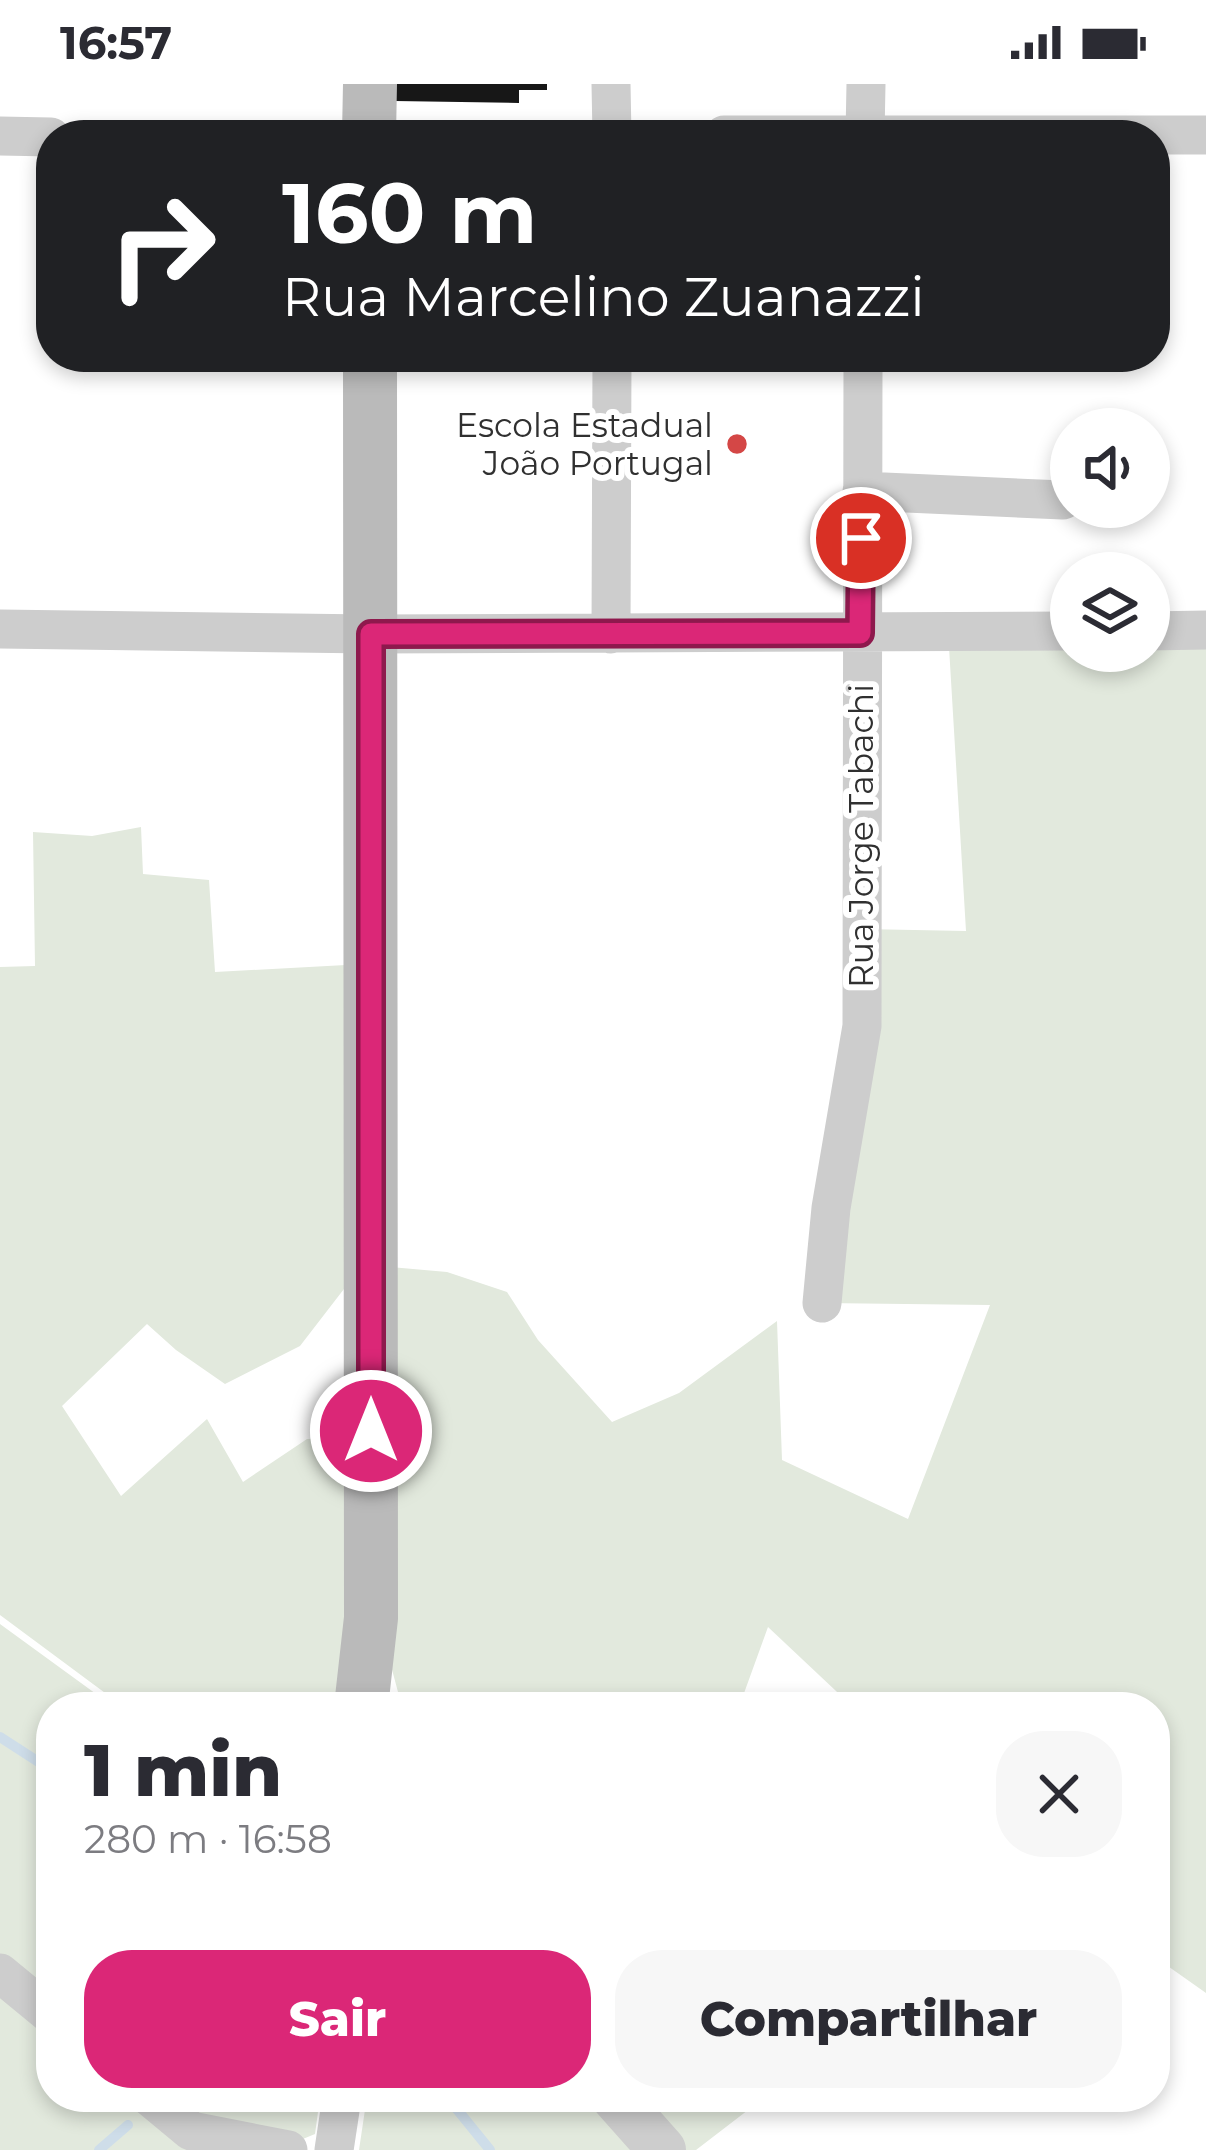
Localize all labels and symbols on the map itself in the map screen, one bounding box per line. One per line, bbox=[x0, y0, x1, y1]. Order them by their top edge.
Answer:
place label: Escola Estadual João Portugal bbox=[456, 405, 713, 483]
marker: Escola Estadual João Portugal bbox=[724, 431, 750, 457]
pin bbox=[810, 487, 912, 589]
street label: Rua Jorge Tabachi bbox=[841, 684, 881, 988]
position arrow bbox=[308, 1368, 434, 1494]

